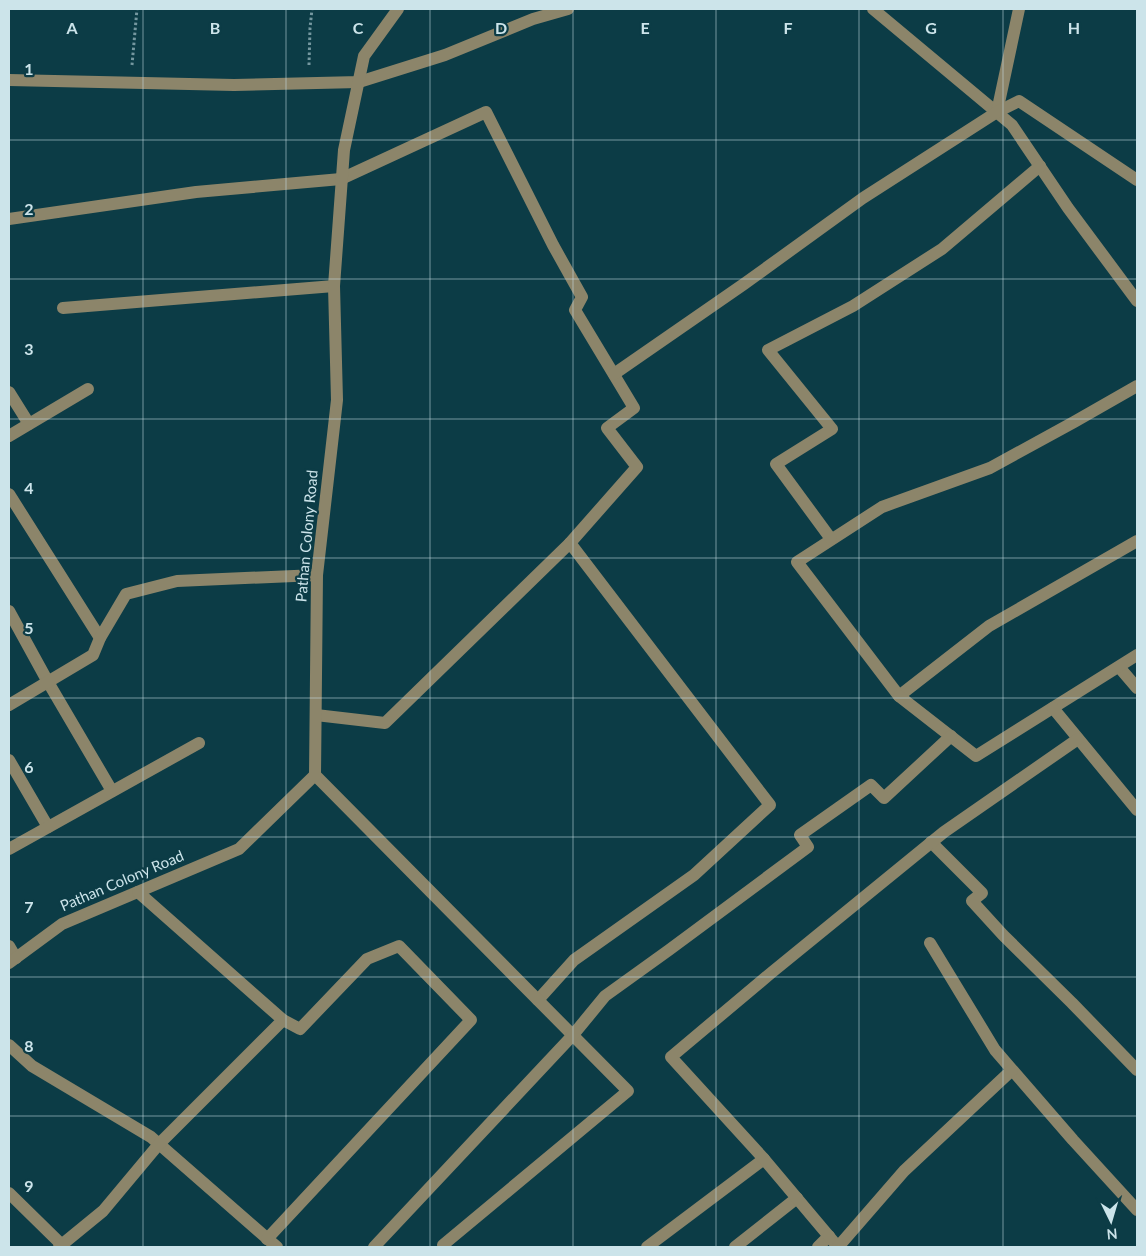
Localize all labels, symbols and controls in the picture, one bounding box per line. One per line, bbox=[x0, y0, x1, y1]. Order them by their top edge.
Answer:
text: A bbox=[65, 18, 78, 37]
text: B bbox=[210, 18, 220, 37]
text: C bbox=[353, 18, 364, 37]
text: D bbox=[495, 18, 507, 37]
text: E bbox=[640, 18, 650, 37]
text: F bbox=[783, 18, 793, 37]
text: G bbox=[925, 18, 937, 37]
text: H bbox=[1068, 18, 1080, 37]
text: 1 bbox=[24, 59, 34, 78]
text: 2 bbox=[24, 199, 34, 218]
text: 3 bbox=[24, 339, 34, 358]
street label: Pathan Colony Road bbox=[291, 469, 321, 603]
text: 4 bbox=[24, 478, 34, 497]
text: 5 bbox=[24, 618, 34, 637]
text: 6 bbox=[24, 757, 34, 776]
street label: Pathan Colony Road bbox=[57, 846, 186, 914]
text: 7 bbox=[24, 897, 34, 916]
text: 8 bbox=[24, 1036, 34, 1055]
text: 9 bbox=[24, 1176, 34, 1195]
north arrow bbox=[1086, 1196, 1136, 1246]
text: N bbox=[1106, 1226, 1118, 1243]

